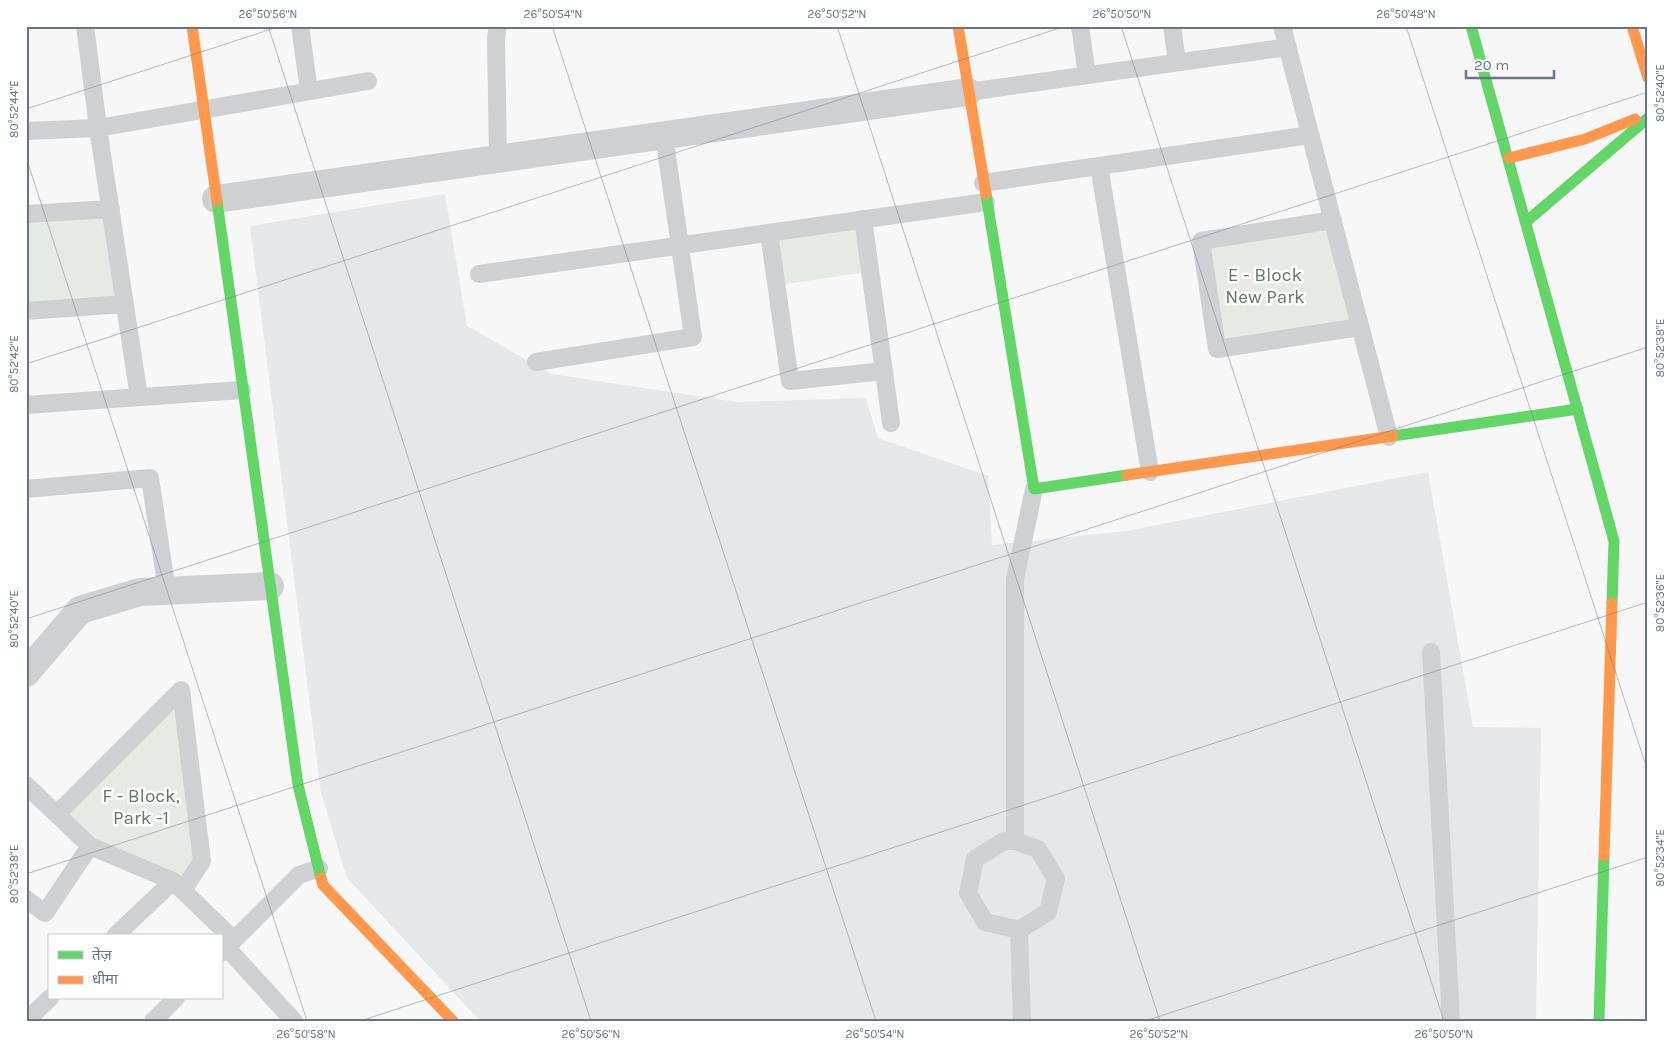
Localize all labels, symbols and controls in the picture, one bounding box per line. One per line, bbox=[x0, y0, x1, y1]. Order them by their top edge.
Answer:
text: 26°50'56"N bbox=[239, 7, 297, 21]
text: 26°50'54"N bbox=[524, 7, 582, 21]
text: 26°50'52"N bbox=[807, 7, 867, 21]
text: 26°50'50"N bbox=[1092, 7, 1152, 21]
text: 26°50'48"N bbox=[1376, 7, 1436, 21]
scale bar bbox=[1466, 48, 1554, 80]
text: 20 m bbox=[1474, 56, 1509, 74]
text: 80°52'40"E bbox=[1653, 64, 1667, 122]
text: 80°52'44"E bbox=[7, 80, 21, 138]
park label: E - Block New Park bbox=[1225, 264, 1305, 308]
text: 80°52'38"E bbox=[1653, 319, 1667, 377]
text: 80°52'42"E bbox=[7, 335, 21, 393]
text: 80°52'36"E bbox=[1653, 574, 1667, 632]
text: 80°52'40"E bbox=[7, 590, 21, 648]
park label: F - Block, Park -1 bbox=[102, 785, 180, 829]
text: 80°52'34"E bbox=[1653, 829, 1667, 887]
text: 80°52'38"E bbox=[7, 845, 21, 903]
legend bbox=[48, 934, 222, 1000]
text: तेज़ bbox=[92, 946, 113, 964]
text: धीमा bbox=[92, 970, 119, 988]
text: 26°50'58"N bbox=[276, 1027, 336, 1041]
text: 26°50'56"N bbox=[562, 1027, 620, 1041]
text: 26°50'54"N bbox=[846, 1027, 904, 1041]
text: 26°50'52"N bbox=[1129, 1027, 1189, 1041]
text: 26°50'50"N bbox=[1414, 1027, 1474, 1041]

